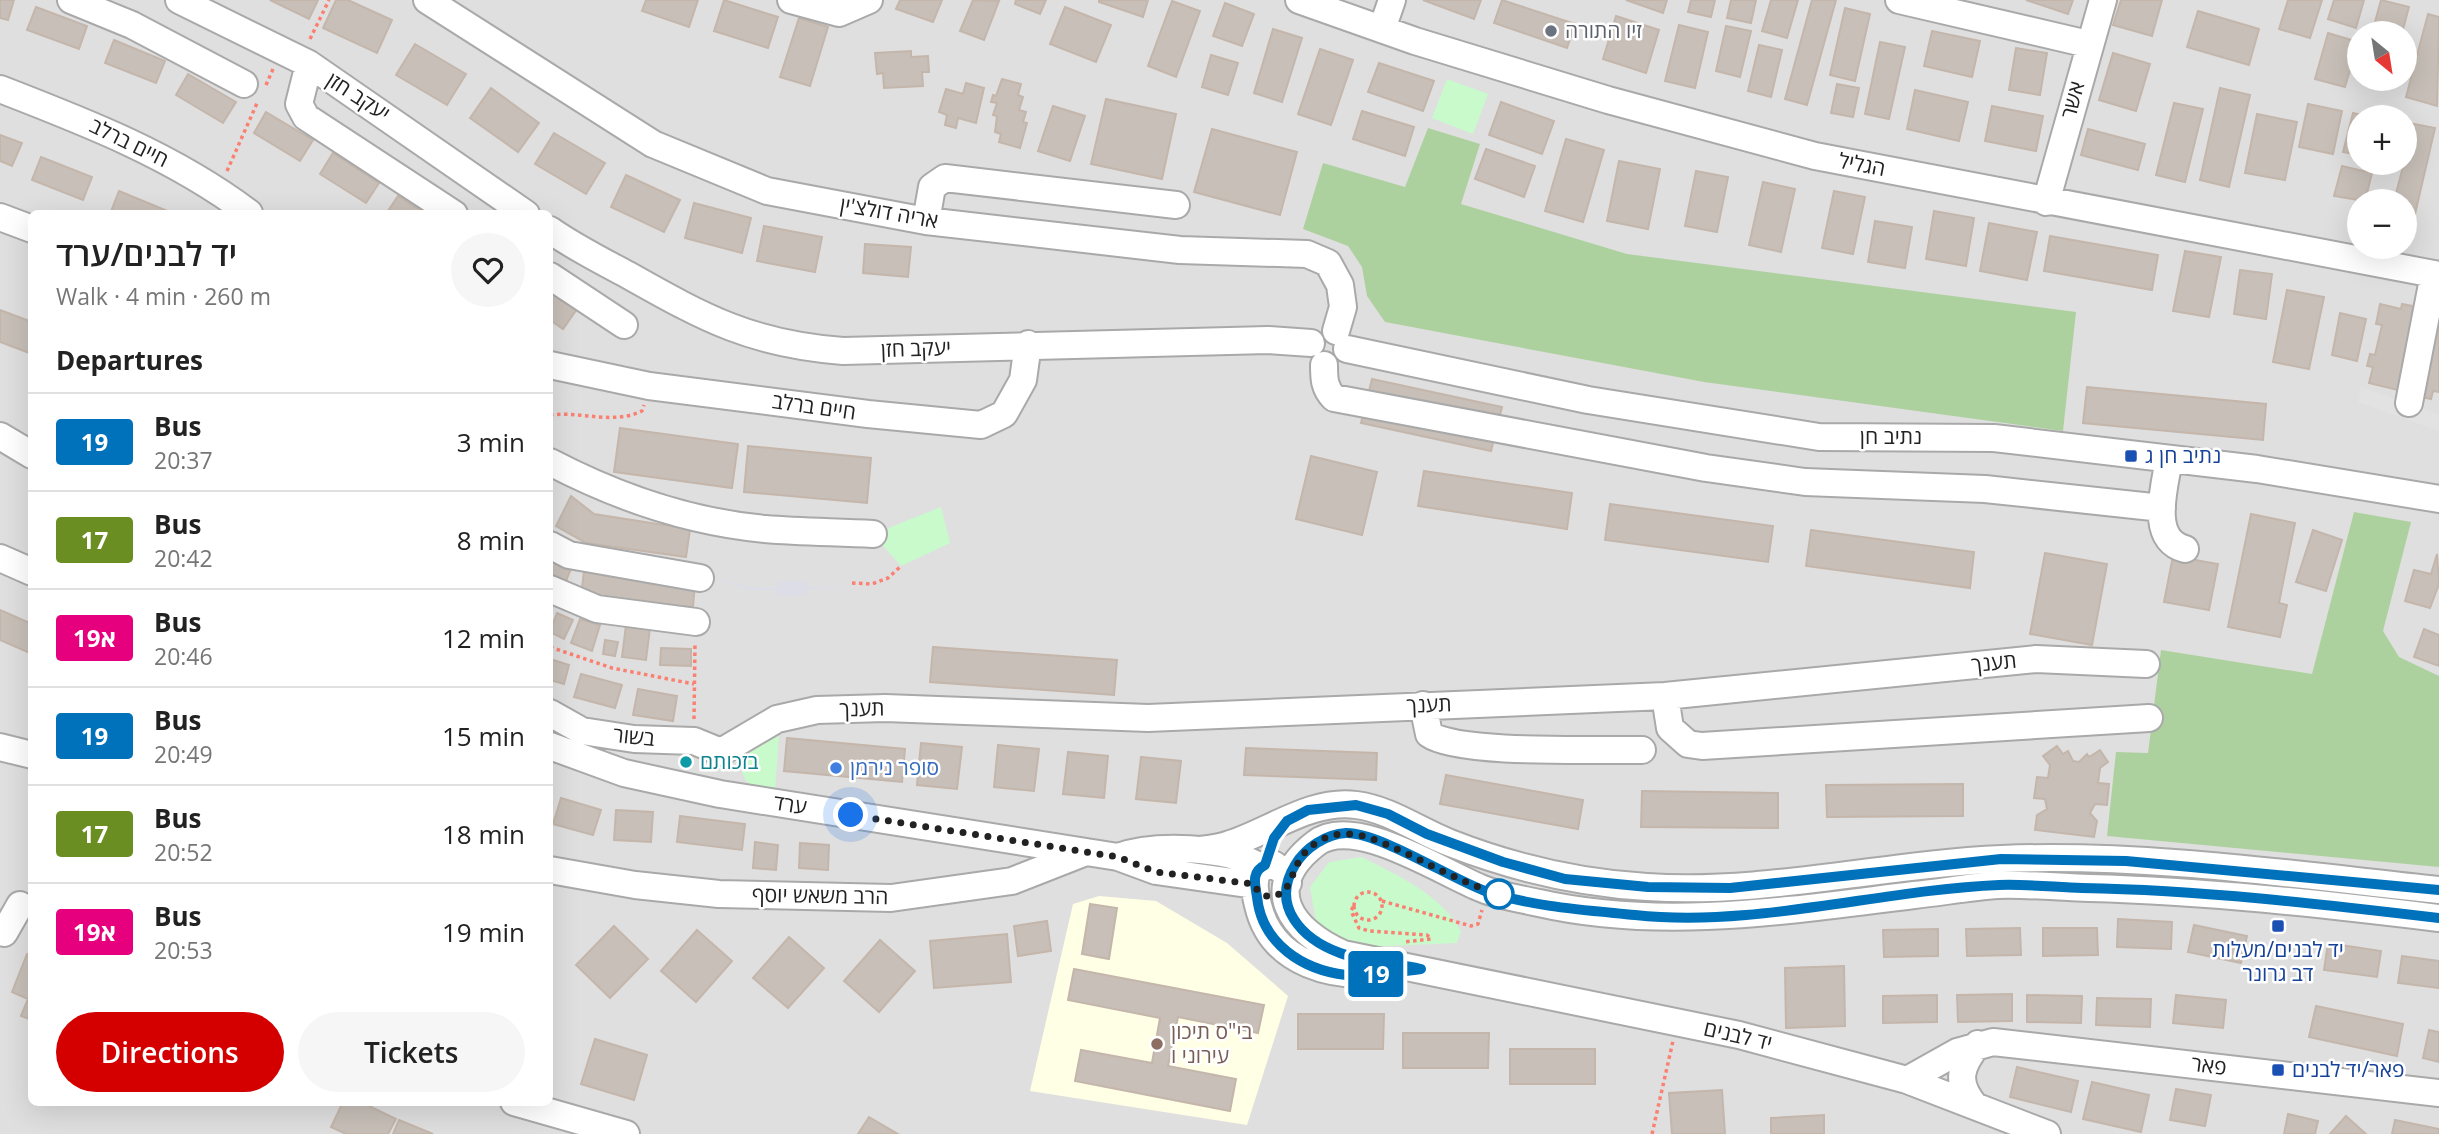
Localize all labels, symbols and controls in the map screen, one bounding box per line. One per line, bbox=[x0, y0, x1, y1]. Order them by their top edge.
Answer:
place label: זיו התורה bbox=[1565, 16, 1642, 44]
north arrow bbox=[2347, 21, 2417, 91]
map controls bbox=[2347, 21, 2417, 259]
marker: זיו התורה bbox=[1543, 23, 1559, 39]
street label: יעקב חזן bbox=[321, 65, 396, 127]
street label: אשר bbox=[2054, 78, 2090, 122]
button: + bbox=[2347, 105, 2417, 175]
street label: חיים ברלב bbox=[85, 111, 174, 173]
street label: הגליל bbox=[1836, 146, 1888, 182]
button: − bbox=[2347, 189, 2417, 259]
street label: אריה דולצ'ין bbox=[838, 190, 940, 234]
text: יד לבנים/ערד bbox=[56, 231, 237, 276]
button: heart bbox=[451, 233, 525, 307]
text: Walk · 4 min · 260 m bbox=[56, 280, 271, 312]
street label: יעקב חזן bbox=[880, 333, 952, 363]
text: Departures bbox=[56, 342, 203, 378]
street label: חיים ברלב bbox=[770, 386, 858, 426]
text: Bus bbox=[154, 408, 201, 444]
street label: נתיב חן bbox=[1860, 422, 1922, 450]
text: 3 min bbox=[457, 424, 525, 460]
text: 19 bbox=[81, 425, 108, 458]
place label: נתיב חן ג bbox=[2145, 441, 2221, 469]
text: 20:37 bbox=[154, 444, 213, 476]
marker: נתיב חן ג bbox=[2123, 448, 2139, 464]
text: Bus bbox=[154, 506, 201, 542]
text: 8 min bbox=[457, 522, 525, 558]
text: 17 bbox=[81, 523, 108, 556]
text: 20:42 bbox=[154, 542, 213, 574]
text: Bus bbox=[154, 604, 201, 640]
text: 12 min bbox=[442, 620, 525, 656]
text: 19א bbox=[73, 621, 116, 654]
text: 20:46 bbox=[154, 640, 213, 672]
street label: תענך bbox=[1970, 646, 2018, 678]
street label: תענך bbox=[1406, 689, 1452, 719]
street label: תענך bbox=[839, 694, 885, 722]
text: Bus bbox=[154, 702, 201, 738]
text: 15 min bbox=[442, 718, 525, 754]
text: 19 bbox=[81, 719, 108, 752]
street label: בשור bbox=[612, 720, 656, 752]
text: 20:49 bbox=[154, 738, 213, 770]
place label: בזכותם bbox=[700, 747, 759, 775]
place label: סופר נירמן bbox=[850, 753, 939, 781]
marker: בזכותם bbox=[678, 754, 694, 770]
marker: סופר נירמן bbox=[828, 760, 844, 776]
street label: ערד bbox=[771, 788, 809, 820]
your location bbox=[833, 797, 868, 832]
text: Bus bbox=[154, 800, 201, 836]
text: 18 min bbox=[442, 816, 525, 852]
text: 17 bbox=[81, 817, 108, 850]
text: 20:52 bbox=[154, 836, 213, 868]
unlabelled marker bbox=[1484, 879, 1514, 909]
street label: הרב משאש יוסף bbox=[752, 880, 888, 910]
text: Bus bbox=[154, 898, 201, 934]
text: 19 min bbox=[442, 914, 525, 950]
text: 19א bbox=[73, 915, 116, 948]
marker: יד לבנים/מעלות דב גרונר bbox=[2270, 918, 2286, 934]
text: 20:53 bbox=[154, 934, 213, 966]
place label: יד לבנים/מעלות דב גרונר bbox=[2212, 935, 2344, 987]
line badge: 19 bbox=[1344, 951, 1408, 997]
text: 19 bbox=[1362, 957, 1390, 990]
button: Directions bbox=[56, 1012, 284, 1092]
button: Tickets bbox=[298, 1012, 525, 1092]
street label: יד לבנים bbox=[1701, 1014, 1775, 1056]
place label: בי"ס תיכון עירוני ו bbox=[1171, 1017, 1253, 1069]
marker: בי"ס תיכון עירוני ו bbox=[1149, 1036, 1165, 1052]
street label: פאר bbox=[2190, 1049, 2228, 1081]
place label: פאר/יד לבנים bbox=[2292, 1055, 2404, 1083]
marker: פאר/יד לבנים bbox=[2270, 1062, 2286, 1078]

